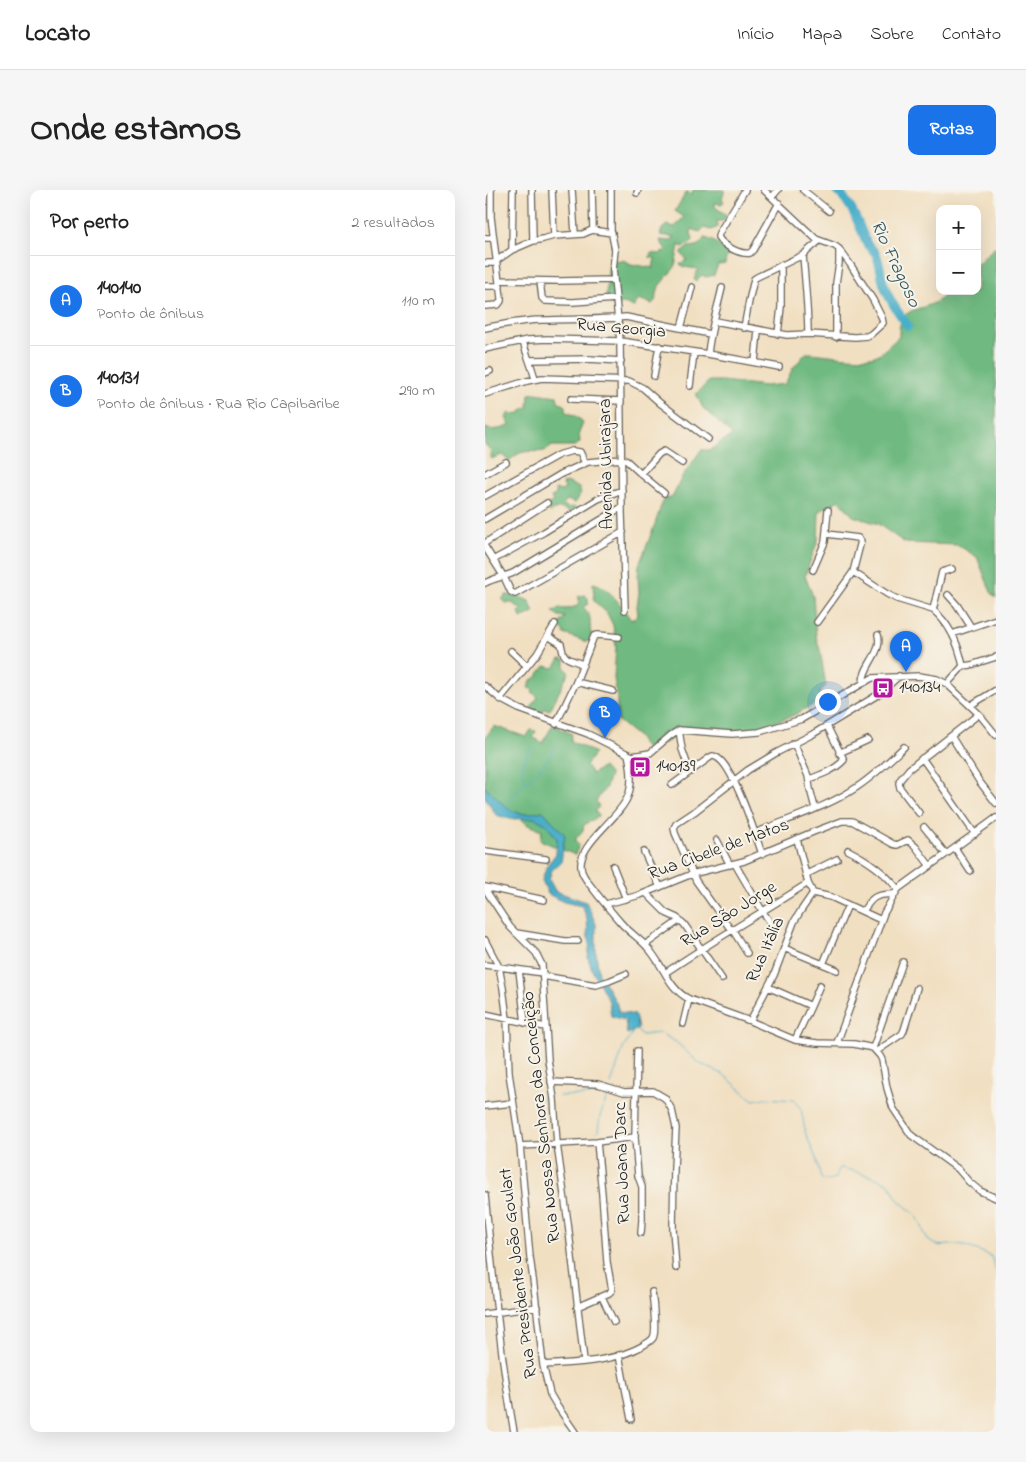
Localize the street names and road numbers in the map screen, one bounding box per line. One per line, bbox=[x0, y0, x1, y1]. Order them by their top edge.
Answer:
street label: Rua Georgia bbox=[575, 312, 667, 347]
street label: Avenida Ubirajara bbox=[593, 398, 621, 530]
street label: Rua Cibele de Matos bbox=[645, 812, 793, 888]
street label: Rua São Jorge bbox=[676, 875, 783, 956]
street label: Rua Itália bbox=[740, 913, 792, 987]
street label: Rua Nossa Senhora da Conceição bbox=[516, 990, 568, 1244]
street label: Rua Joana Darc bbox=[608, 1102, 638, 1224]
street label: Rua Presidente João Goulart bbox=[493, 1166, 545, 1380]

